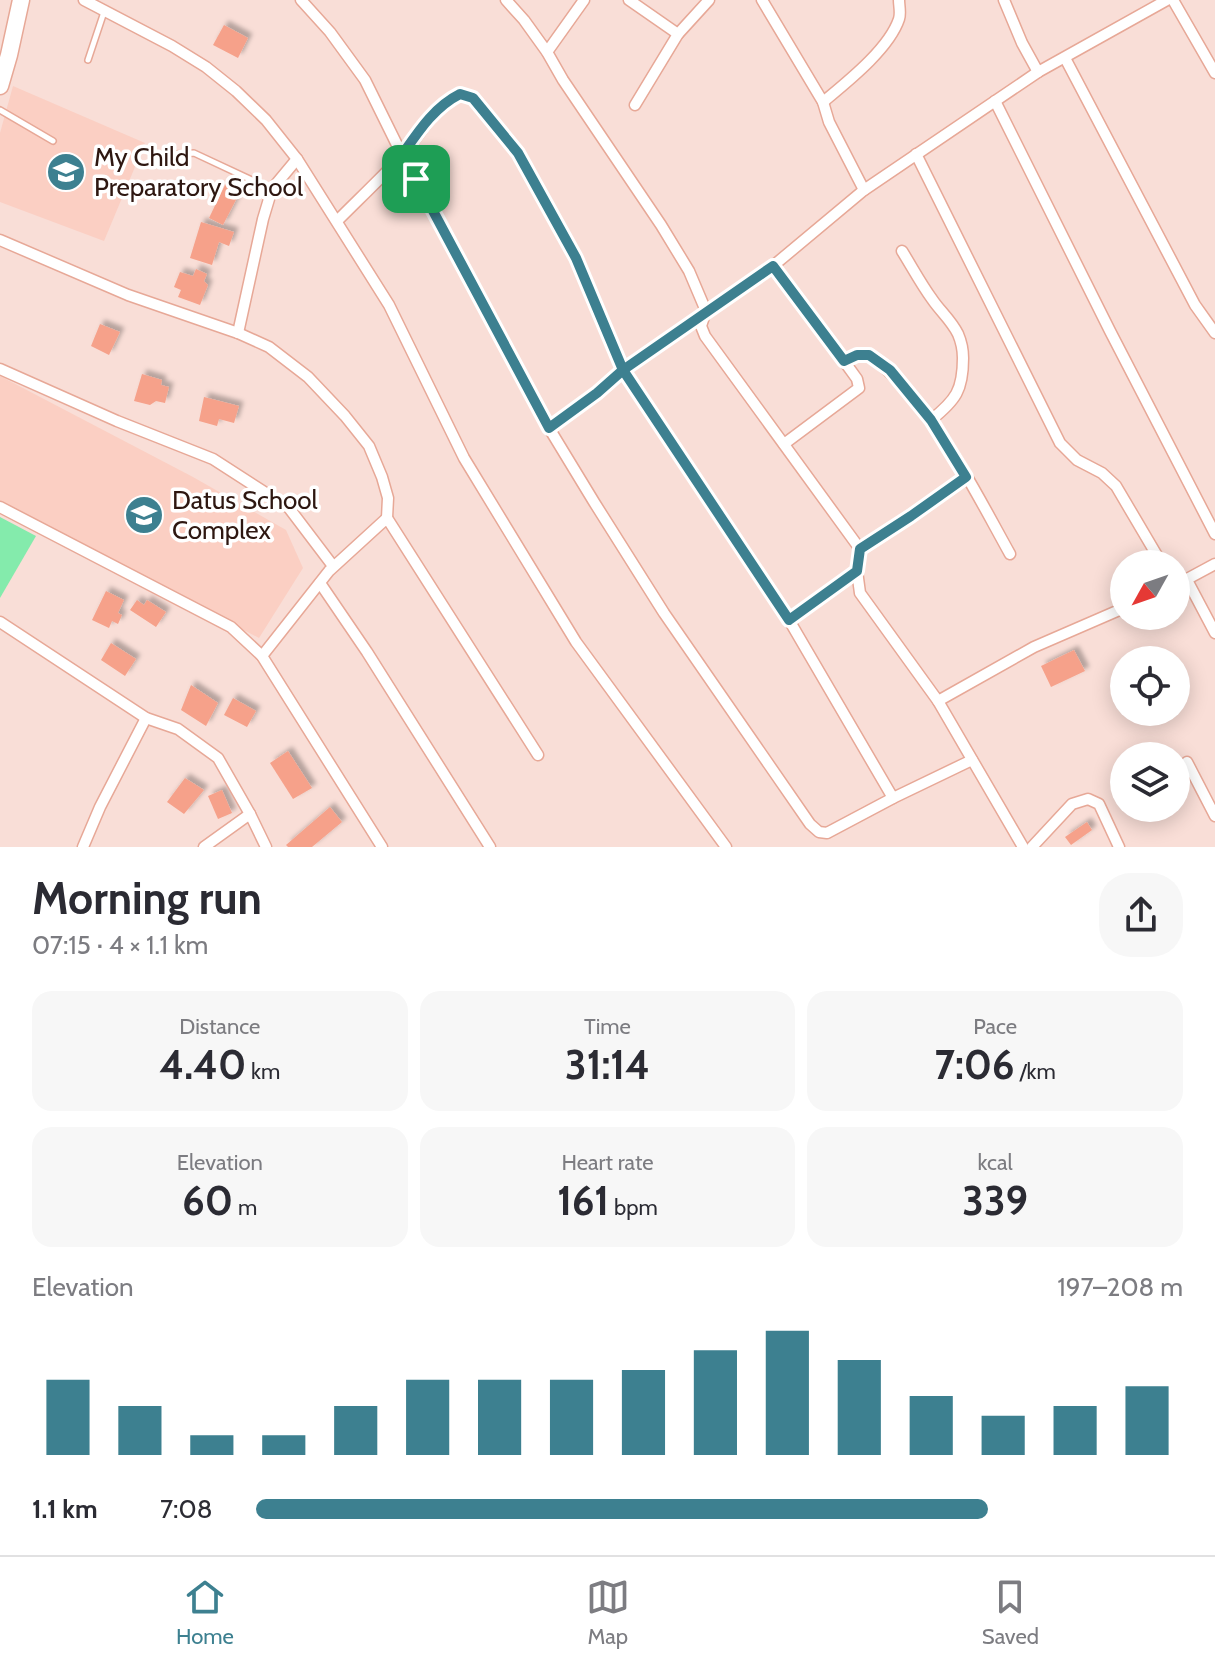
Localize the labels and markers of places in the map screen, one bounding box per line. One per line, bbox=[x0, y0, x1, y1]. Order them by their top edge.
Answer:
place label: My Child Preparatory School bbox=[94, 141, 303, 203]
pin bbox=[382, 145, 450, 213]
school or university icon: My Child Preparatory School bbox=[45, 151, 87, 193]
place label: Datus School Complex bbox=[172, 484, 318, 546]
school or university icon: Datus School Complex bbox=[123, 494, 165, 536]

